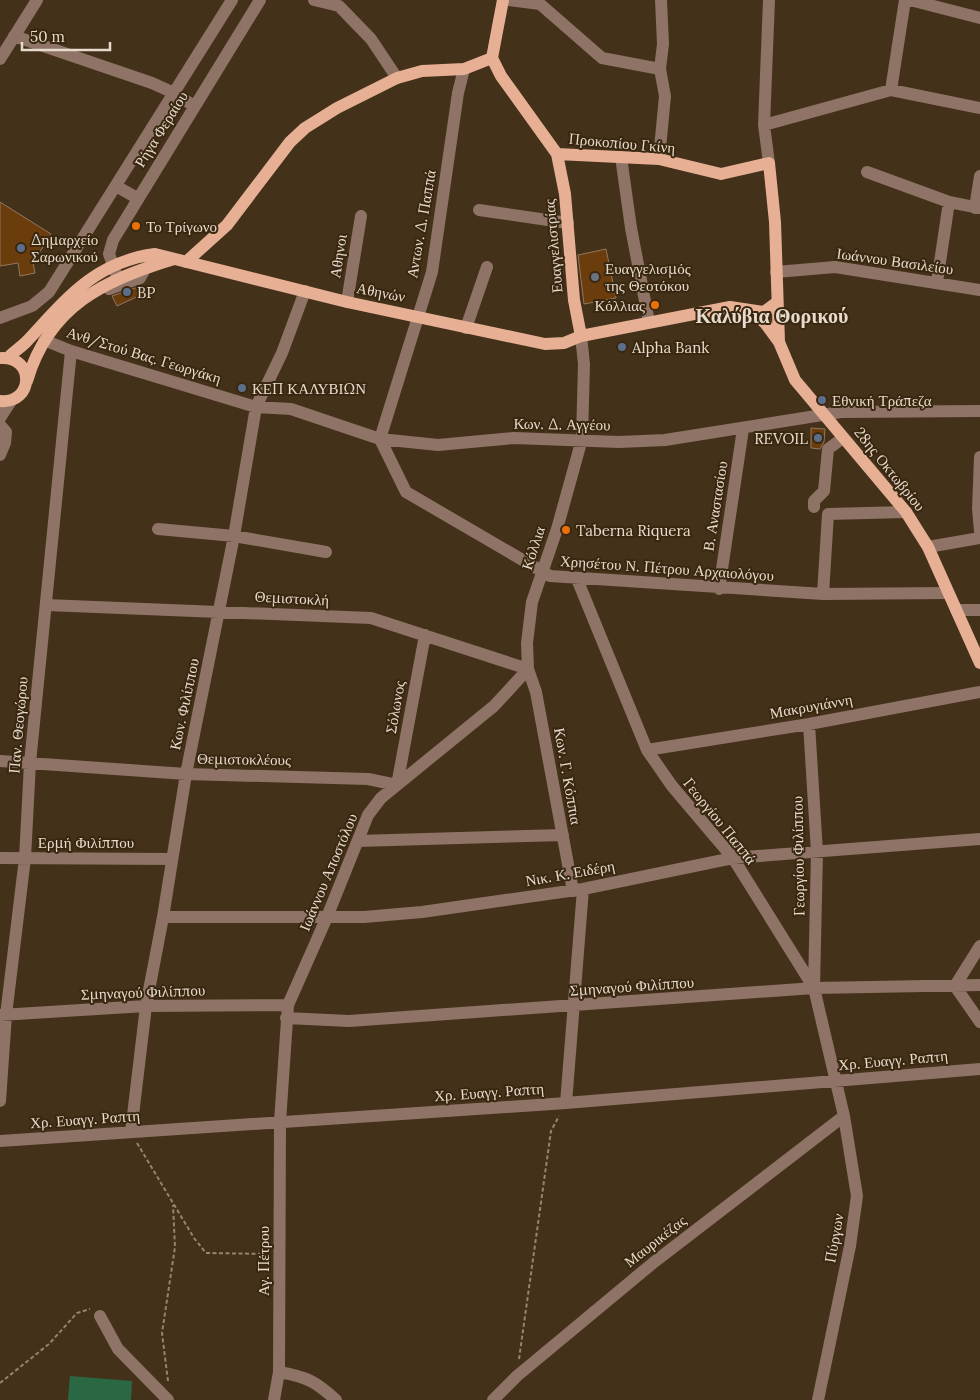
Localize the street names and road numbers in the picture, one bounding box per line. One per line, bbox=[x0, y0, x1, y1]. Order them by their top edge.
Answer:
street label: Ρήγα Φεραίου bbox=[130, 87, 192, 171]
street label: Προκοπίου Γκίνη bbox=[568, 129, 676, 157]
street label: Αντων. Δ. Παππά bbox=[402, 168, 440, 280]
street label: Ευαγγελιστρίας bbox=[539, 198, 567, 294]
street label: Αθηνοι bbox=[325, 233, 351, 279]
street label: Ιωάννου Βασιλείου bbox=[835, 243, 955, 279]
street label: Αθηνών bbox=[355, 278, 407, 306]
street label: Ανθ/Στού Βας. Γεωργάκη bbox=[64, 322, 224, 389]
street label: Κων. Δ. Αγγέου bbox=[513, 414, 611, 434]
street label: 28ης Οκτωβρίου bbox=[850, 423, 930, 515]
street label: Β. Αναστασίου bbox=[698, 460, 732, 552]
street label: Κόλλια bbox=[517, 524, 549, 572]
street label: Χρησέτου Ν. Πέτρου Αρχαιολόγου bbox=[559, 551, 775, 585]
street label: Θεμιστοκλή bbox=[254, 587, 330, 609]
street label: Κων. Φιλίππου bbox=[165, 656, 203, 752]
street label: Παν. Θεογώρου bbox=[4, 676, 32, 774]
street label: Σόλωνος bbox=[381, 679, 409, 735]
street label: Μακρυγιάννη bbox=[768, 689, 854, 723]
street label: Κων. Γ. Κόππια bbox=[550, 726, 586, 826]
street label: Θεμιστοκλέους bbox=[197, 749, 291, 769]
street label: Γεωργίου Παππά bbox=[679, 774, 761, 868]
street label: Γεωργίου Φιλίππου bbox=[787, 796, 809, 916]
street label: Ιωάννου Αποστόλου bbox=[295, 810, 361, 934]
street label: Ερμή Φιλίππου bbox=[38, 833, 134, 852]
street label: Νικ. Κ. Ειδέρη bbox=[524, 856, 616, 890]
street label: Σμηναγού Φιλίππου bbox=[569, 972, 695, 1000]
street label: Σμηναγού Φιλίππου bbox=[80, 980, 206, 1004]
street label: Χρ. Ευαγγ. Ραπτη bbox=[837, 1046, 949, 1074]
street label: Χρ. Ευαγγ. Ραπτη bbox=[433, 1079, 545, 1105]
street label: Χρ. Ευαγγ. Ραπτη bbox=[29, 1106, 141, 1132]
street label: Μαυρικέζας bbox=[620, 1211, 690, 1271]
street label: Πύργων bbox=[820, 1212, 848, 1264]
street label: Αγ. Πέτρου bbox=[254, 1226, 273, 1296]

